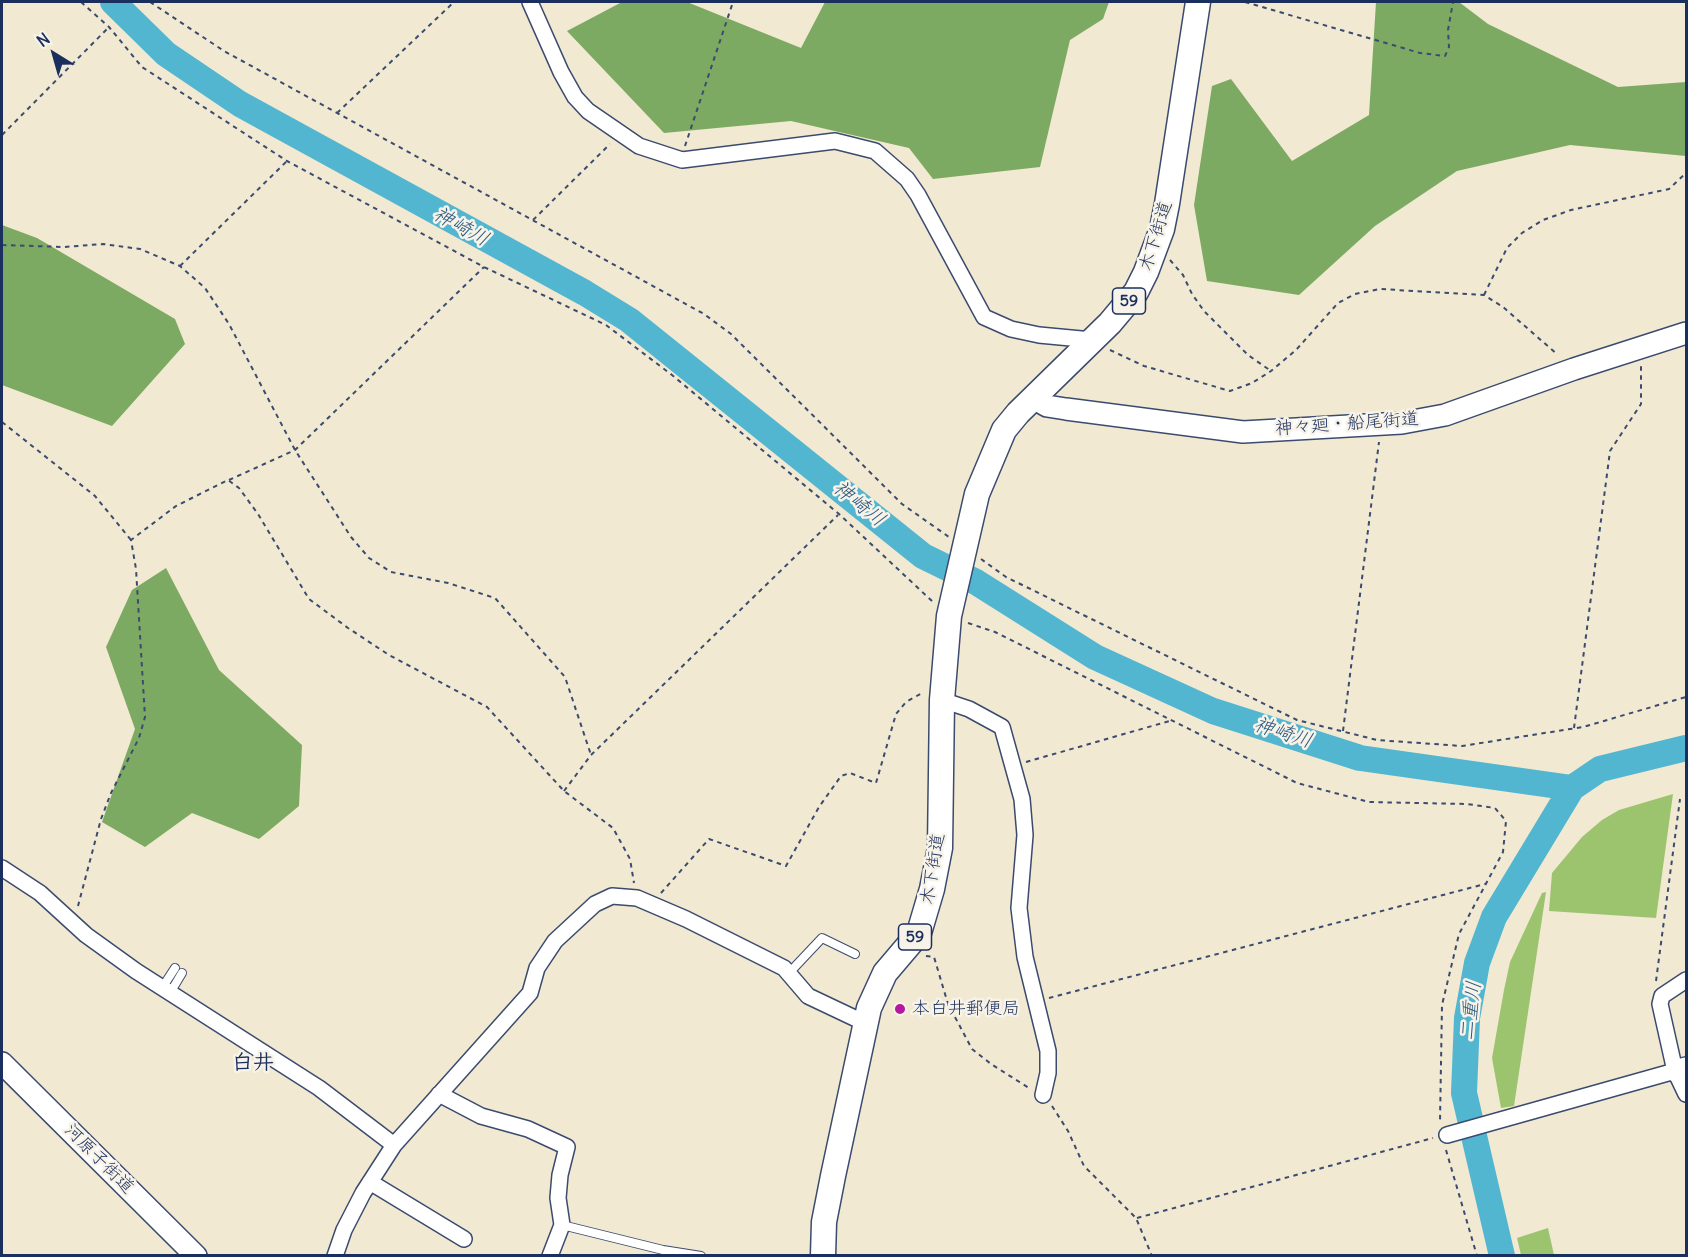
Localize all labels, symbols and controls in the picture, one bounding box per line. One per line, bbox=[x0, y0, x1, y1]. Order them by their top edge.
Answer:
north arrow bbox=[24, 24, 84, 84]
text: N bbox=[33, 28, 54, 51]
street label: 木下街道 bbox=[1135, 198, 1177, 274]
water label: 神崎川 bbox=[429, 202, 493, 252]
road number: 59 bbox=[1112, 288, 1146, 314]
street label: 神々廻・船尾街道 bbox=[1274, 408, 1420, 440]
water label: 神崎川 bbox=[828, 476, 890, 532]
water label: 神崎川 bbox=[1251, 712, 1315, 754]
street label: 木下街道 bbox=[917, 832, 949, 906]
road number: 59 bbox=[898, 924, 932, 950]
water label: 二重川 bbox=[1455, 980, 1487, 1042]
place label: 本白井郵便局 bbox=[912, 998, 1020, 1020]
marker: 本白井郵便局 bbox=[893, 1002, 907, 1016]
district label: 白井 bbox=[232, 1050, 274, 1076]
street label: 河原子街道 bbox=[60, 1120, 138, 1198]

